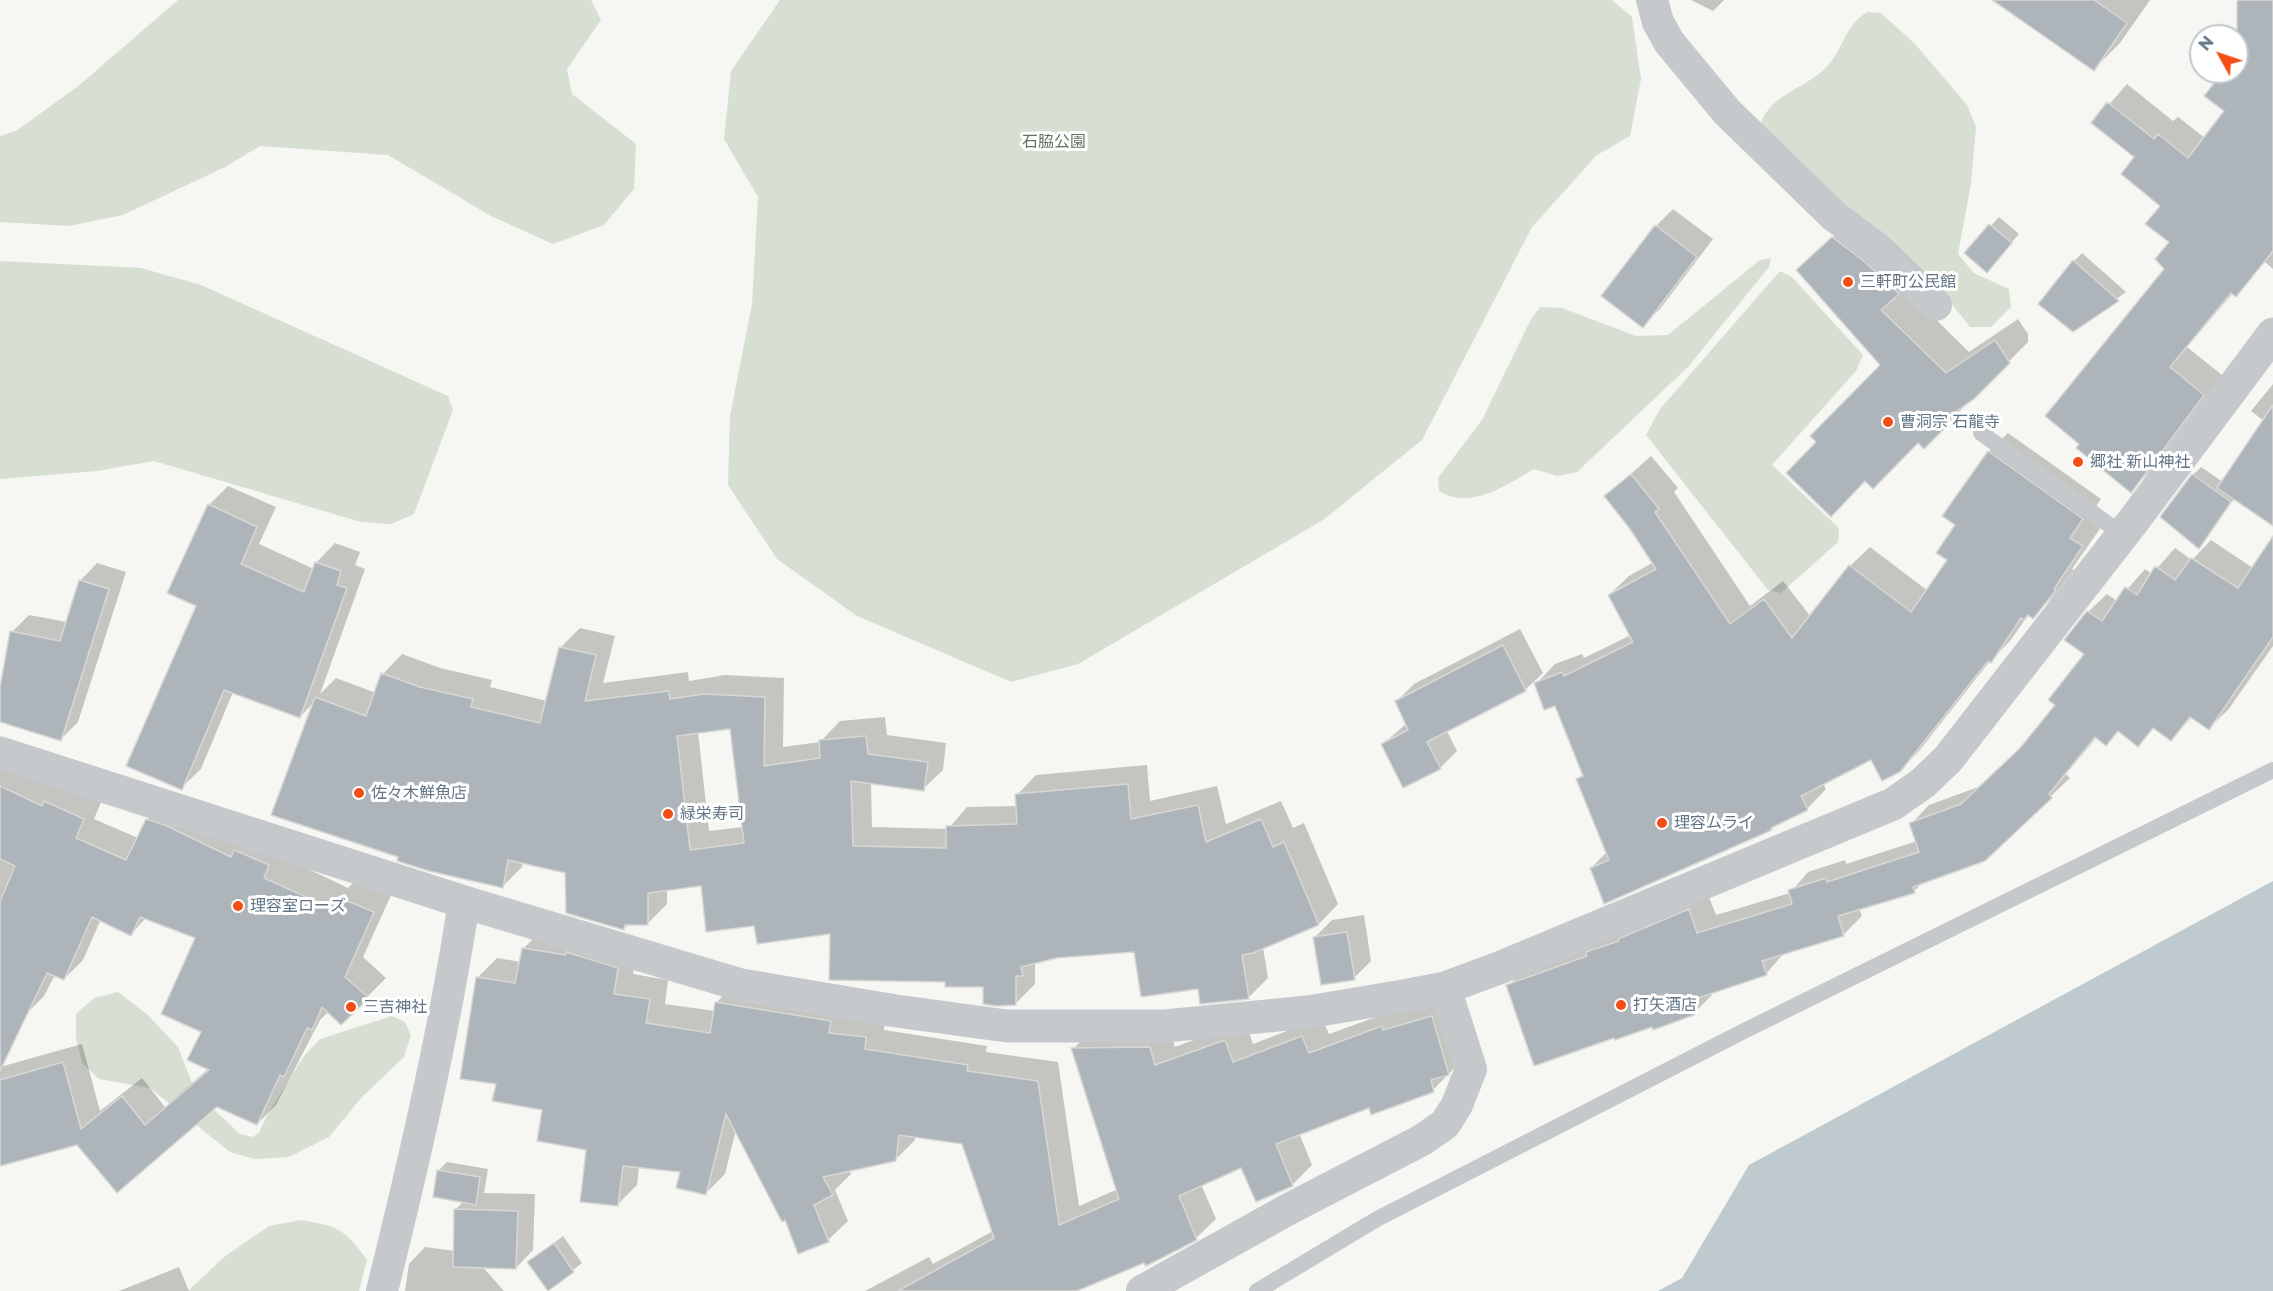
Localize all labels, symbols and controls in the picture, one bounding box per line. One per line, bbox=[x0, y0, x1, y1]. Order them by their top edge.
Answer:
north arrow bbox=[2189, 24, 2249, 84]
text: N bbox=[2195, 32, 2218, 54]
park label: 石脇公園 bbox=[1022, 132, 1086, 152]
place label: 三軒町公民館 bbox=[1860, 272, 1956, 292]
marker: 三軒町公民館 bbox=[1841, 275, 1855, 289]
place label: 曹洞宗 石龍寺 bbox=[1900, 412, 2000, 432]
marker: 曹洞宗 石龍寺 bbox=[1881, 415, 1895, 429]
place label: 郷社 新山神社 bbox=[2090, 452, 2190, 472]
marker: 郷社 新山神社 bbox=[2071, 455, 2085, 469]
place label: 佐々木鮮魚店 bbox=[371, 783, 467, 803]
marker: 佐々木鮮魚店 bbox=[352, 786, 366, 800]
place label: 緑栄寿司 bbox=[680, 804, 744, 824]
marker: 緑栄寿司 bbox=[661, 807, 675, 821]
place label: 理容ムライ bbox=[1674, 813, 1754, 833]
marker: 理容ムライ bbox=[1655, 816, 1669, 830]
place label: 理容室ローズ bbox=[250, 896, 346, 916]
marker: 理容室ローズ bbox=[231, 899, 245, 913]
place label: 打矢酒店 bbox=[1633, 995, 1697, 1015]
place label: 三吉神社 bbox=[363, 997, 427, 1017]
marker: 打矢酒店 bbox=[1614, 998, 1628, 1012]
marker: 三吉神社 bbox=[344, 1000, 358, 1014]

